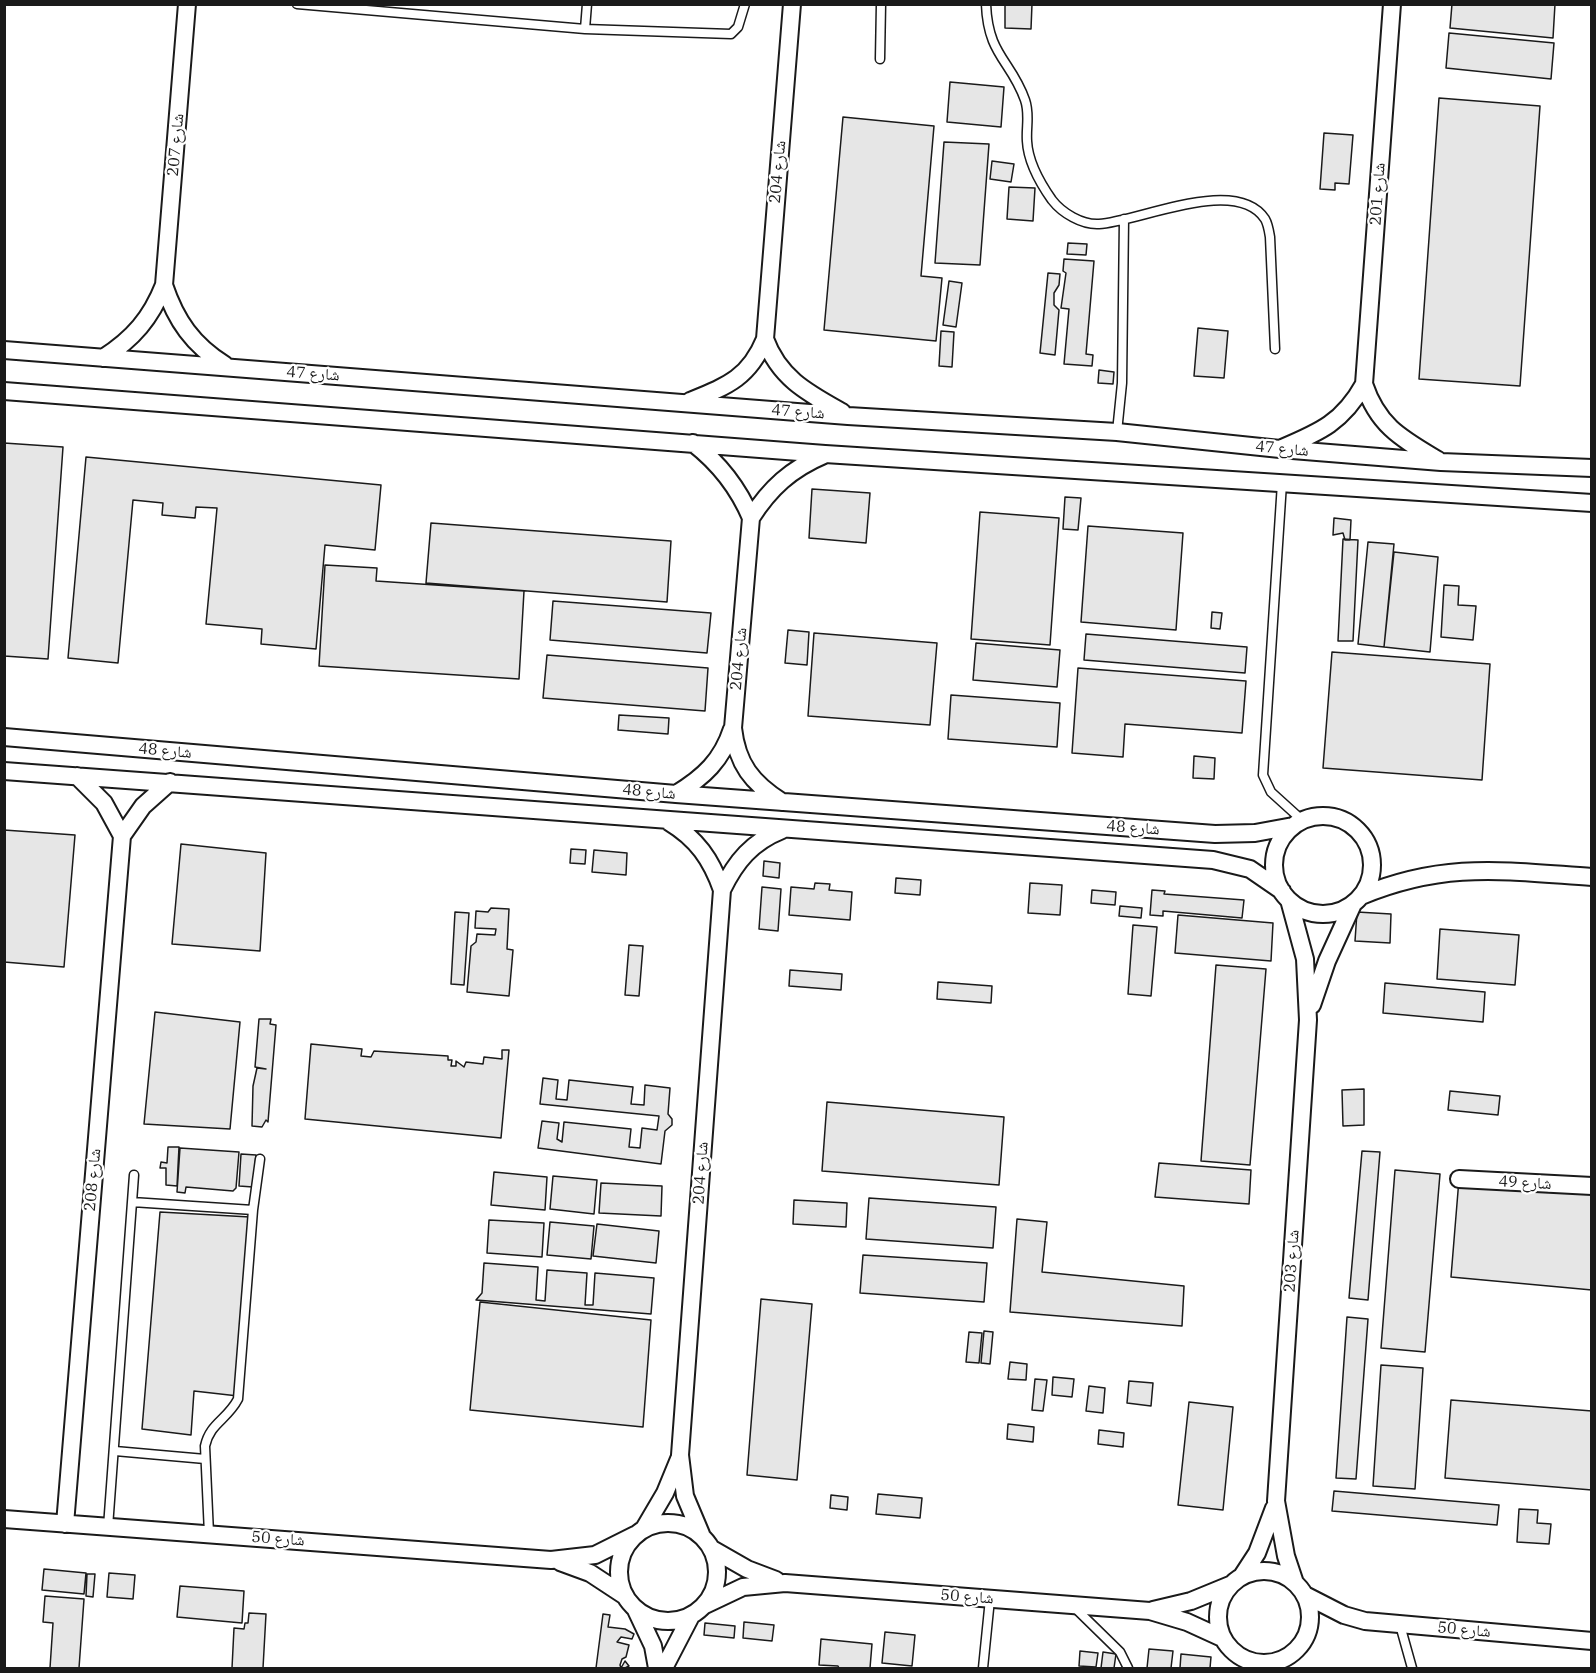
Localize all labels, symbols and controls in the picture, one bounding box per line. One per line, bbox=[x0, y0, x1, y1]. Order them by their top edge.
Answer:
street label: شارع 207 bbox=[164, 113, 188, 177]
street label: شارع 204 bbox=[766, 140, 790, 204]
street label: شارع 201 bbox=[1366, 162, 1390, 226]
street label: شارع 47 bbox=[286, 363, 340, 385]
street label: شارع 47 bbox=[771, 401, 825, 423]
street label: شارع 47 bbox=[1255, 437, 1309, 461]
street label: شارع 204 bbox=[727, 627, 751, 691]
street label: شارع 48 bbox=[138, 739, 192, 763]
street label: شارع 48 bbox=[622, 780, 676, 804]
street label: شارع 48 bbox=[1106, 817, 1160, 839]
street label: شارع 204 bbox=[689, 1141, 713, 1205]
street label: شارع 208 bbox=[81, 1148, 105, 1212]
street label: شارع 49 bbox=[1498, 1172, 1552, 1194]
street label: شارع 203 bbox=[1280, 1229, 1304, 1293]
street label: شارع 50 bbox=[251, 1528, 305, 1550]
street label: شارع 50 bbox=[940, 1586, 994, 1608]
street label: شارع 50 bbox=[1437, 1618, 1491, 1642]

